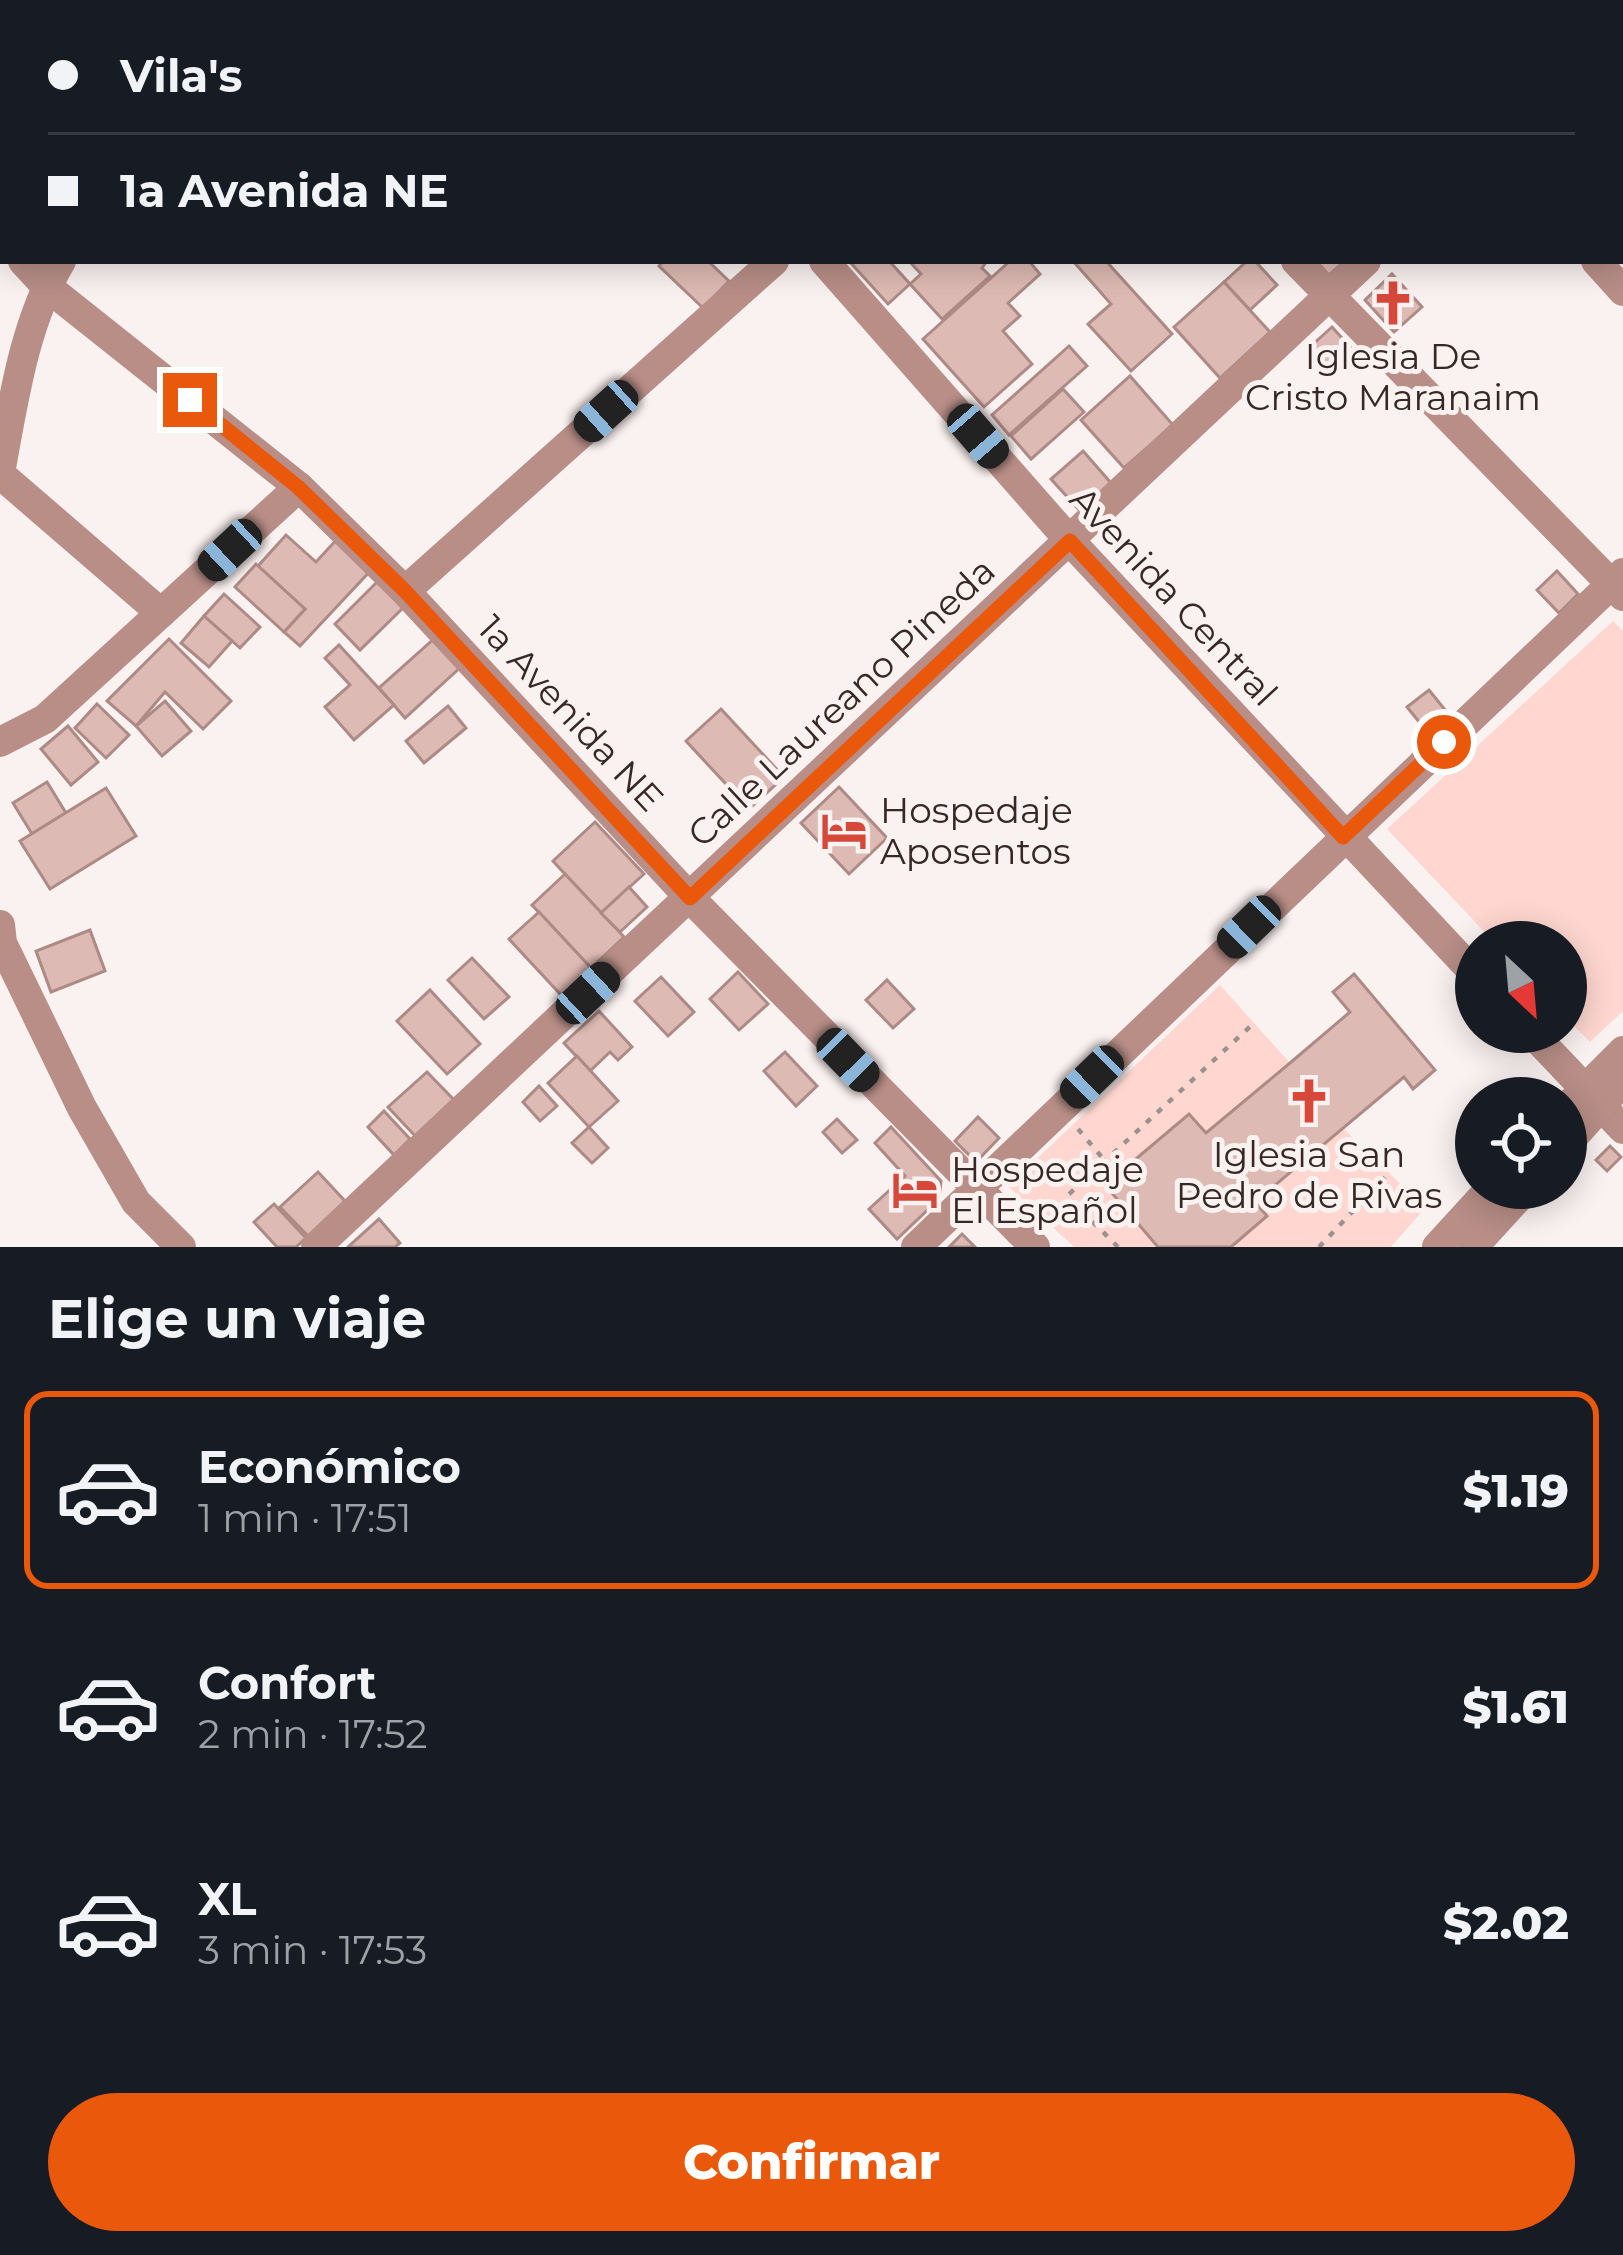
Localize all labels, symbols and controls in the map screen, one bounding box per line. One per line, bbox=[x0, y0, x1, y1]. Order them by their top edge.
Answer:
text: Vila's bbox=[120, 48, 242, 103]
text: 1a Avenida NE bbox=[120, 163, 449, 218]
church icon: Iglesia De Cristo Maranaim bbox=[1368, 278, 1418, 328]
place label: Iglesia De Cristo Maranaim bbox=[1245, 334, 1541, 419]
route end bbox=[163, 373, 217, 427]
car bbox=[567, 374, 645, 448]
car bbox=[941, 397, 1015, 475]
street label: Avenida Central bbox=[1061, 477, 1287, 715]
car bbox=[191, 512, 269, 588]
street label: Calle Laureano Pineda bbox=[678, 548, 1004, 856]
street label: 1a Avenida NE bbox=[469, 606, 673, 820]
route start bbox=[1417, 715, 1471, 769]
place label: Hospedaje Aposentos bbox=[880, 788, 1073, 873]
hotel icon: Hospedaje Aposentos bbox=[819, 806, 869, 856]
car bbox=[1211, 889, 1287, 965]
north arrow bbox=[1455, 921, 1587, 1053]
map controls bbox=[1455, 921, 1587, 1209]
car bbox=[549, 955, 627, 1031]
car bbox=[810, 1022, 886, 1098]
car bbox=[1054, 1039, 1130, 1115]
church icon: Iglesia San Pedro de Rivas bbox=[1284, 1076, 1334, 1126]
button: locate bbox=[1455, 1077, 1587, 1209]
place label: Iglesia San Pedro de Rivas bbox=[1176, 1132, 1442, 1217]
place label: Hospedaje El Español bbox=[951, 1147, 1144, 1232]
hotel icon: Hospedaje El Español bbox=[890, 1165, 940, 1215]
text: Elige un viaje bbox=[48, 1286, 426, 1352]
icon: car bbox=[54, 1436, 162, 1544]
text: Económico bbox=[198, 1439, 461, 1494]
text: $1.19 bbox=[1463, 1463, 1569, 1518]
text: 1 min · 17:51 bbox=[198, 1494, 412, 1542]
icon: car bbox=[54, 1652, 162, 1760]
text: Confort bbox=[198, 1655, 377, 1710]
text: $1.61 bbox=[1463, 1679, 1569, 1734]
text: 2 min · 17:52 bbox=[198, 1710, 427, 1758]
icon: car bbox=[54, 1868, 162, 1976]
text: XL bbox=[198, 1871, 256, 1926]
text: $2.02 bbox=[1443, 1895, 1569, 1950]
text: 3 min · 17:53 bbox=[198, 1926, 427, 1974]
button: Confirmar bbox=[48, 2093, 1575, 2231]

